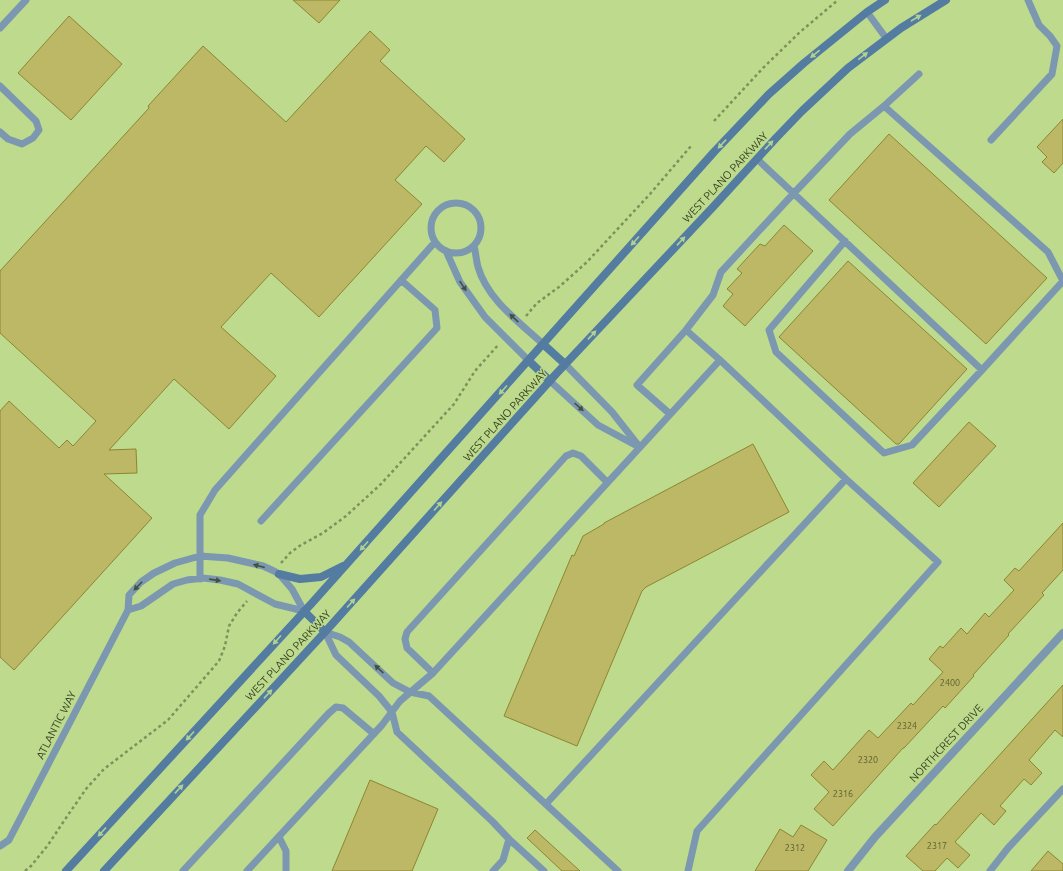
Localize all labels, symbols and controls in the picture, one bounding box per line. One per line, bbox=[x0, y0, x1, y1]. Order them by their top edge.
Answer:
one-way arrow bbox=[910, 15, 922, 22]
one-way arrow bbox=[809, 50, 820, 58]
one-way arrow bbox=[858, 52, 869, 60]
street label: WEST PLANO PARKWAY bbox=[680, 129, 770, 225]
one-way arrow bbox=[717, 139, 726, 150]
one-way arrow bbox=[765, 140, 774, 150]
one-way arrow bbox=[676, 236, 686, 246]
one-way arrow bbox=[631, 237, 640, 246]
one-way arrow bbox=[459, 281, 467, 292]
one-way arrow bbox=[509, 313, 519, 322]
one-way arrow bbox=[587, 331, 596, 340]
street label: WEST PLANO PARKWAY bbox=[461, 366, 550, 463]
one-way arrow bbox=[498, 385, 507, 395]
one-way arrow bbox=[574, 402, 583, 411]
one-way arrow bbox=[433, 501, 442, 511]
one-way arrow bbox=[359, 540, 368, 551]
one-way arrow bbox=[253, 562, 265, 568]
one-way arrow bbox=[209, 577, 221, 583]
one-way arrow bbox=[133, 581, 143, 591]
one-way arrow bbox=[346, 598, 356, 608]
street label: WEST PLANO PARKWAY bbox=[243, 607, 333, 703]
one-way arrow bbox=[273, 635, 282, 645]
one-way arrow bbox=[374, 664, 384, 674]
house number: 2400 bbox=[940, 678, 960, 688]
street label: ATLANTIC WAY bbox=[34, 689, 79, 761]
one-way arrow bbox=[263, 689, 272, 698]
street label: NORTHCREST DRIVE bbox=[907, 702, 985, 784]
house number: 2324 bbox=[897, 721, 917, 731]
one-way arrow bbox=[185, 731, 194, 741]
house number: 2320 bbox=[858, 755, 878, 765]
one-way arrow bbox=[175, 784, 184, 794]
house number: 2316 bbox=[833, 789, 853, 799]
one-way arrow bbox=[97, 827, 107, 837]
house number: 2317 bbox=[927, 841, 947, 851]
house number: 2312 bbox=[785, 843, 805, 853]

